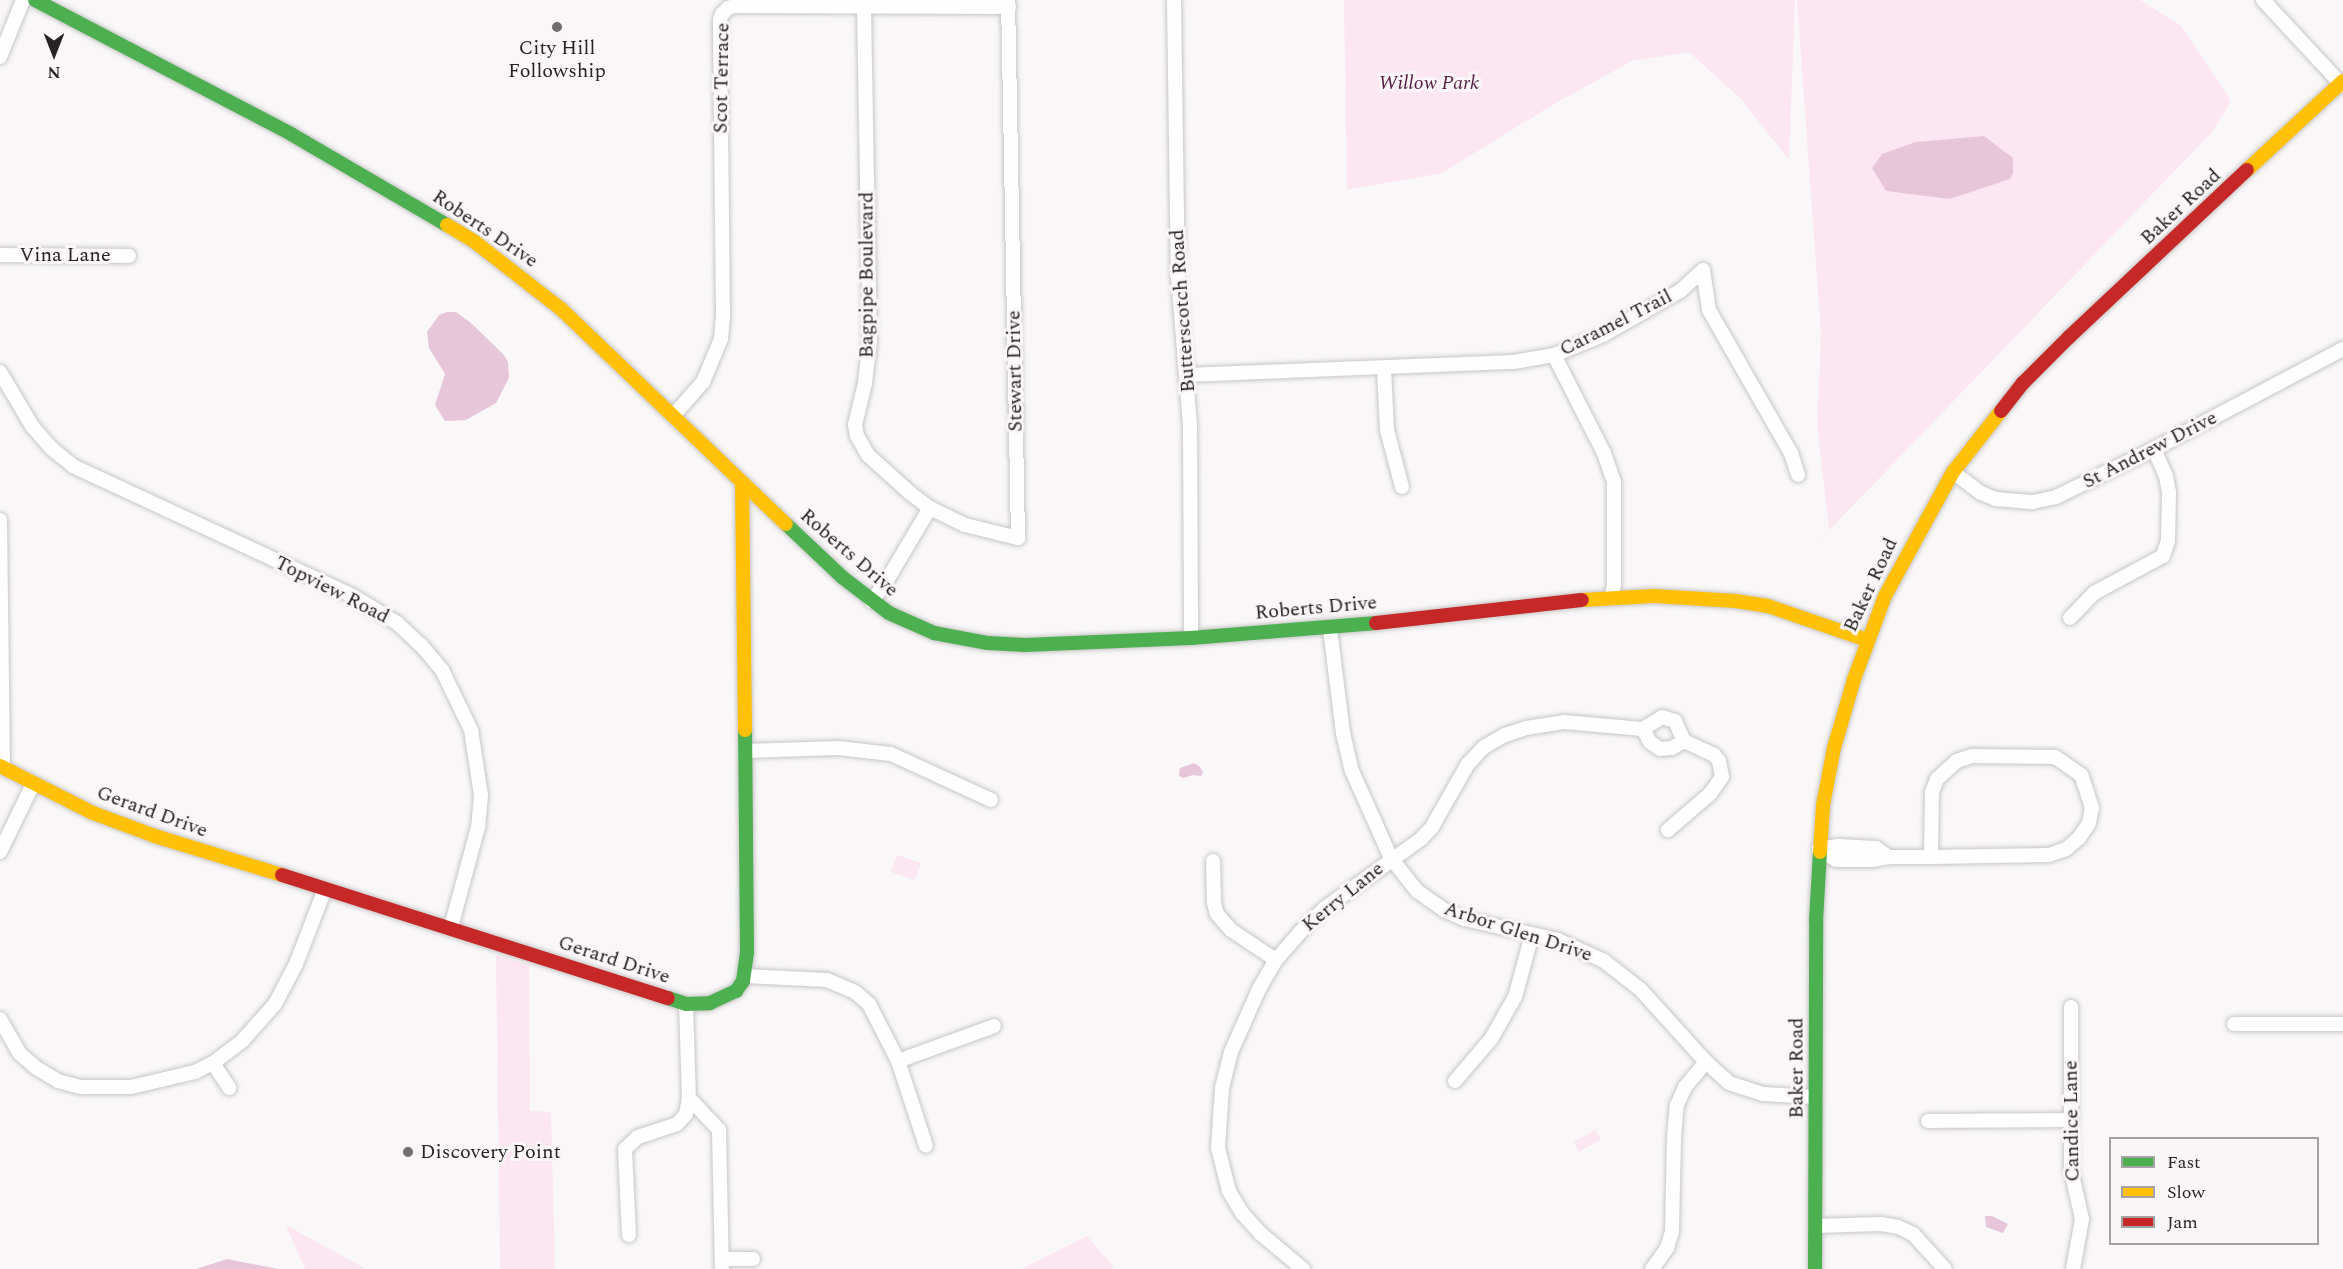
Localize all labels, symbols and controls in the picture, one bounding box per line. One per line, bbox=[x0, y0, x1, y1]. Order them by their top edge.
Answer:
marker: City Hill Followship bbox=[550, 20, 564, 34]
street label: Scot Terrace bbox=[709, 22, 735, 134]
north arrow bbox=[24, 24, 84, 84]
place label: City Hill Followship bbox=[508, 36, 606, 83]
text: N bbox=[47, 60, 61, 84]
park label: Willow Park bbox=[1379, 71, 1479, 95]
street label: Baker Road bbox=[2136, 164, 2226, 250]
street label: Roberts Drive bbox=[427, 185, 543, 273]
street label: Bagpipe Boulevard bbox=[855, 192, 879, 358]
street label: Butterscotch Road bbox=[1165, 229, 1201, 393]
street label: Vina Lane bbox=[19, 243, 111, 267]
street label: Caramel Trail bbox=[1556, 284, 1676, 362]
street label: Stewart Drive bbox=[1002, 310, 1028, 432]
street label: St Andrew Drive bbox=[2079, 406, 2221, 494]
street label: Roberts Drive bbox=[795, 504, 903, 602]
street label: Baker Road bbox=[1839, 534, 1903, 636]
street label: Topview Road bbox=[271, 551, 393, 629]
street label: Roberts Drive bbox=[1254, 591, 1378, 625]
street label: Gerard Drive bbox=[93, 781, 211, 843]
street label: Kerry Lane bbox=[1297, 857, 1389, 937]
street label: Arbor Glen Drive bbox=[1441, 897, 1595, 967]
street label: Gerard Drive bbox=[555, 931, 673, 989]
street label: Baker Road bbox=[1785, 1017, 1809, 1119]
street label: Candice Lane bbox=[2059, 1060, 2085, 1182]
legend bbox=[2109, 1137, 2319, 1245]
place label: Discovery Point bbox=[420, 1140, 561, 1164]
marker: Discovery Point bbox=[401, 1145, 415, 1159]
text: Fast bbox=[2167, 1149, 2200, 1176]
text: Slow bbox=[2167, 1179, 2205, 1206]
text: Jam bbox=[2167, 1209, 2198, 1236]

